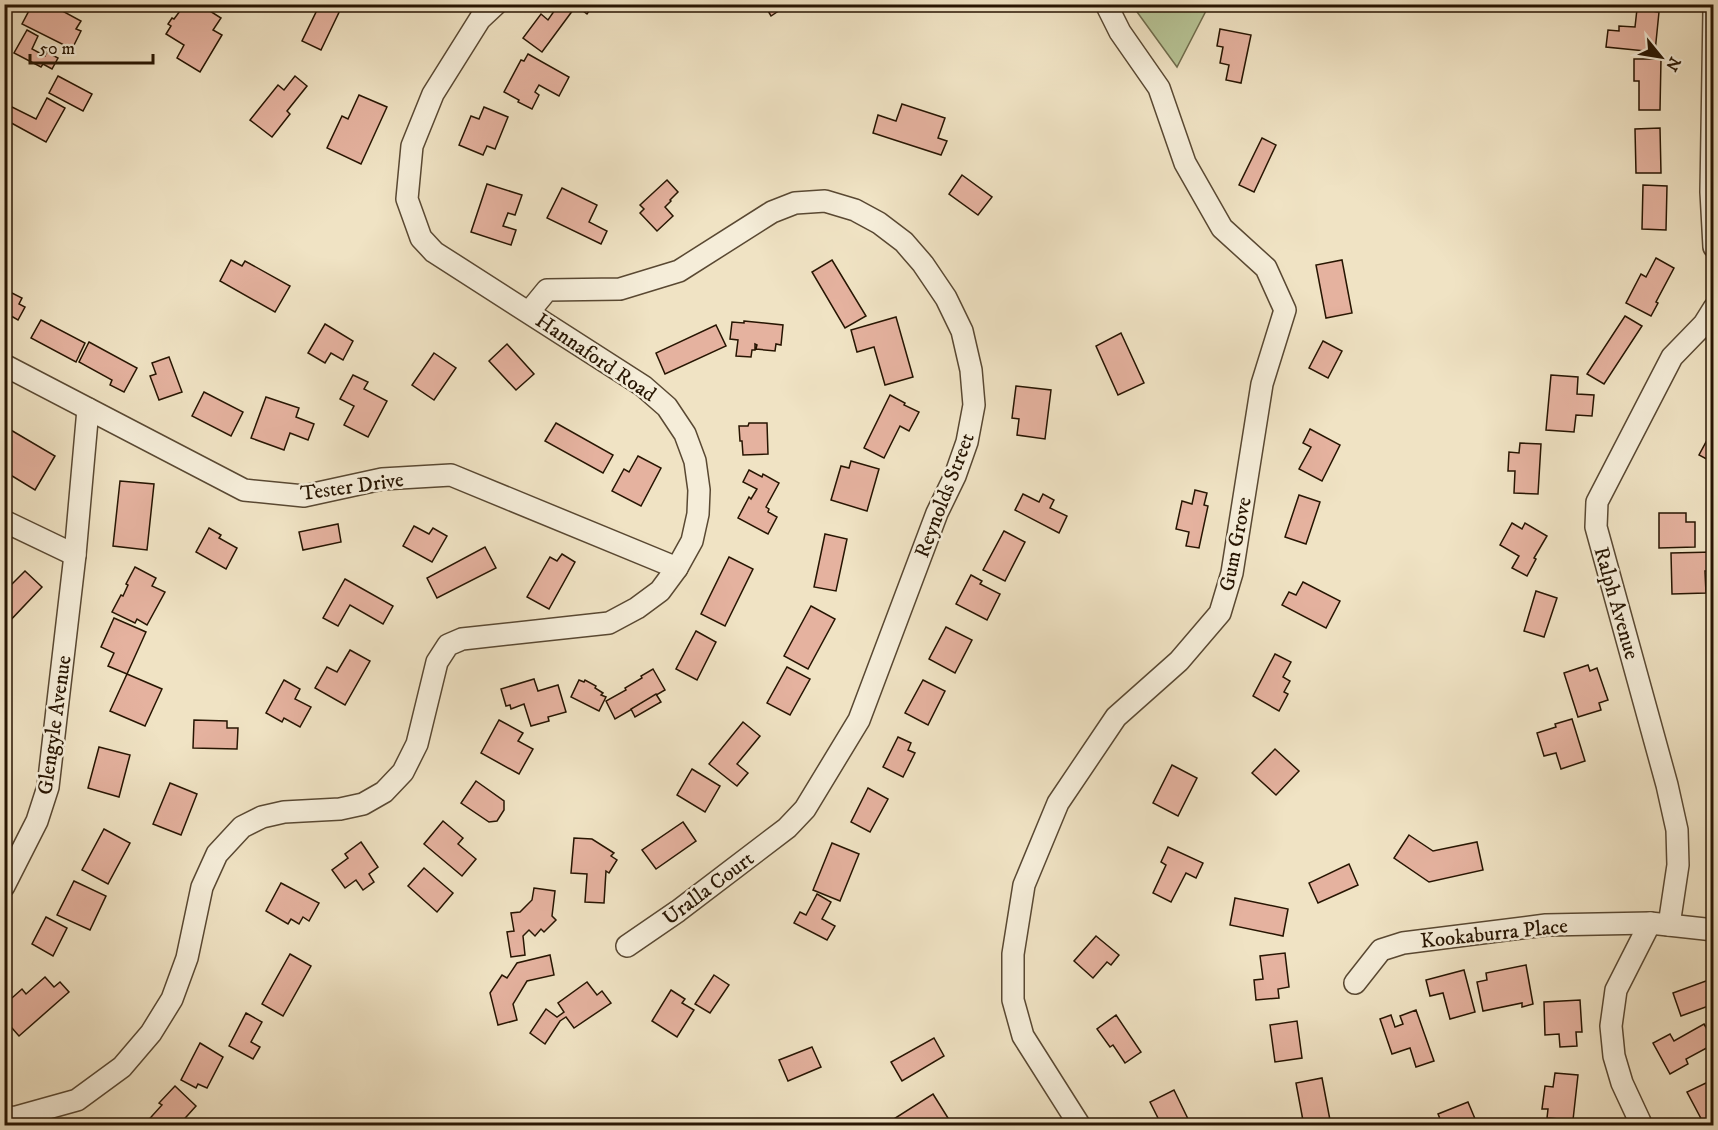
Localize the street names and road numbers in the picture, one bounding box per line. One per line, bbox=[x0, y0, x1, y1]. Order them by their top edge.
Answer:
street label: Hannaford Road bbox=[530, 308, 661, 408]
street label: Reynolds Street bbox=[909, 429, 981, 561]
street label: Tester Drive bbox=[299, 467, 406, 507]
street label: Gum Grove bbox=[1214, 494, 1258, 594]
street label: Ralph Avenue bbox=[1588, 544, 1645, 663]
street label: Glengyle Avenue bbox=[32, 653, 78, 797]
street label: Uralla Court bbox=[658, 846, 759, 931]
street label: Kookaburra Place bbox=[1419, 913, 1570, 955]

